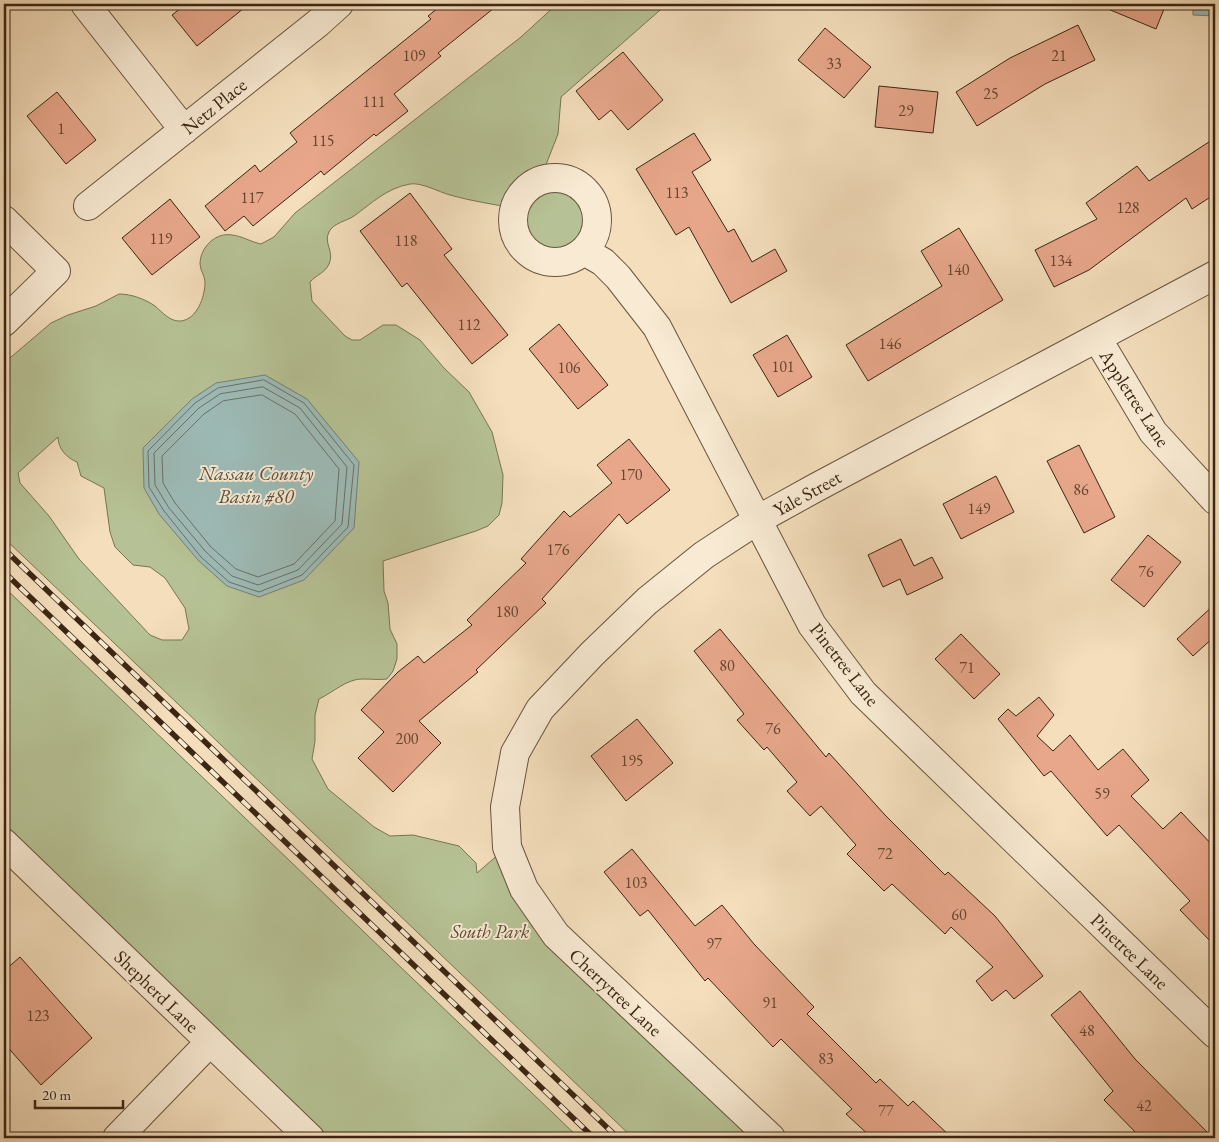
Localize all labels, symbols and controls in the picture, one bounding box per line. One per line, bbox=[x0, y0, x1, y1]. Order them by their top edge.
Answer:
house number: 109 bbox=[402, 45, 426, 66]
house number: 21 bbox=[1051, 45, 1067, 66]
house number: 33 bbox=[826, 53, 842, 74]
street label: Netz Place bbox=[177, 73, 252, 140]
house number: 25 bbox=[983, 83, 999, 104]
house number: 111 bbox=[362, 91, 386, 112]
house number: 29 bbox=[898, 100, 914, 121]
house number: 1 bbox=[57, 118, 65, 139]
house number: 115 bbox=[311, 130, 335, 151]
house number: 113 bbox=[665, 182, 689, 203]
house number: 117 bbox=[240, 187, 264, 208]
house number: 128 bbox=[1116, 197, 1140, 218]
house number: 119 bbox=[149, 228, 173, 249]
house number: 118 bbox=[394, 230, 418, 251]
house number: 134 bbox=[1049, 250, 1073, 271]
house number: 140 bbox=[946, 259, 970, 280]
house number: 112 bbox=[457, 314, 481, 335]
house number: 146 bbox=[878, 333, 902, 354]
street label: Appletree Lane bbox=[1093, 344, 1175, 452]
house number: 101 bbox=[771, 356, 795, 377]
house number: 106 bbox=[557, 357, 581, 378]
water label: Nassau County Basin #80 bbox=[198, 460, 313, 509]
house number: 170 bbox=[619, 464, 643, 485]
street label: Yale Street bbox=[769, 465, 846, 522]
house number: 86 bbox=[1073, 479, 1089, 500]
house number: 149 bbox=[967, 498, 991, 519]
house number: 176 bbox=[546, 539, 570, 560]
house number: 76 bbox=[1138, 561, 1154, 582]
house number: 180 bbox=[495, 601, 519, 622]
street label: Pinetree Lane bbox=[804, 617, 885, 711]
house number: 80 bbox=[719, 655, 735, 676]
house number: 71 bbox=[959, 657, 975, 678]
house number: 76 bbox=[765, 718, 781, 739]
house number: 200 bbox=[395, 728, 419, 749]
house number: 195 bbox=[620, 750, 644, 771]
house number: 59 bbox=[1094, 783, 1110, 804]
house number: 72 bbox=[877, 843, 893, 864]
house number: 103 bbox=[624, 872, 648, 893]
house number: 60 bbox=[951, 904, 967, 925]
street label: Pinetree Lane bbox=[1085, 908, 1174, 995]
park label: South Park bbox=[450, 919, 530, 944]
house number: 97 bbox=[706, 933, 722, 954]
street label: Cherrytree Lane bbox=[564, 943, 668, 1042]
street label: Shepherd Lane bbox=[109, 945, 204, 1038]
house number: 91 bbox=[762, 992, 778, 1013]
house number: 123 bbox=[26, 1005, 50, 1026]
house number: 48 bbox=[1079, 1020, 1095, 1041]
house number: 83 bbox=[818, 1048, 834, 1069]
scale bar bbox=[35, 1077, 122, 1109]
text: 20 m bbox=[42, 1085, 71, 1104]
house number: 42 bbox=[1136, 1095, 1152, 1116]
house number: 77 bbox=[878, 1100, 894, 1121]

